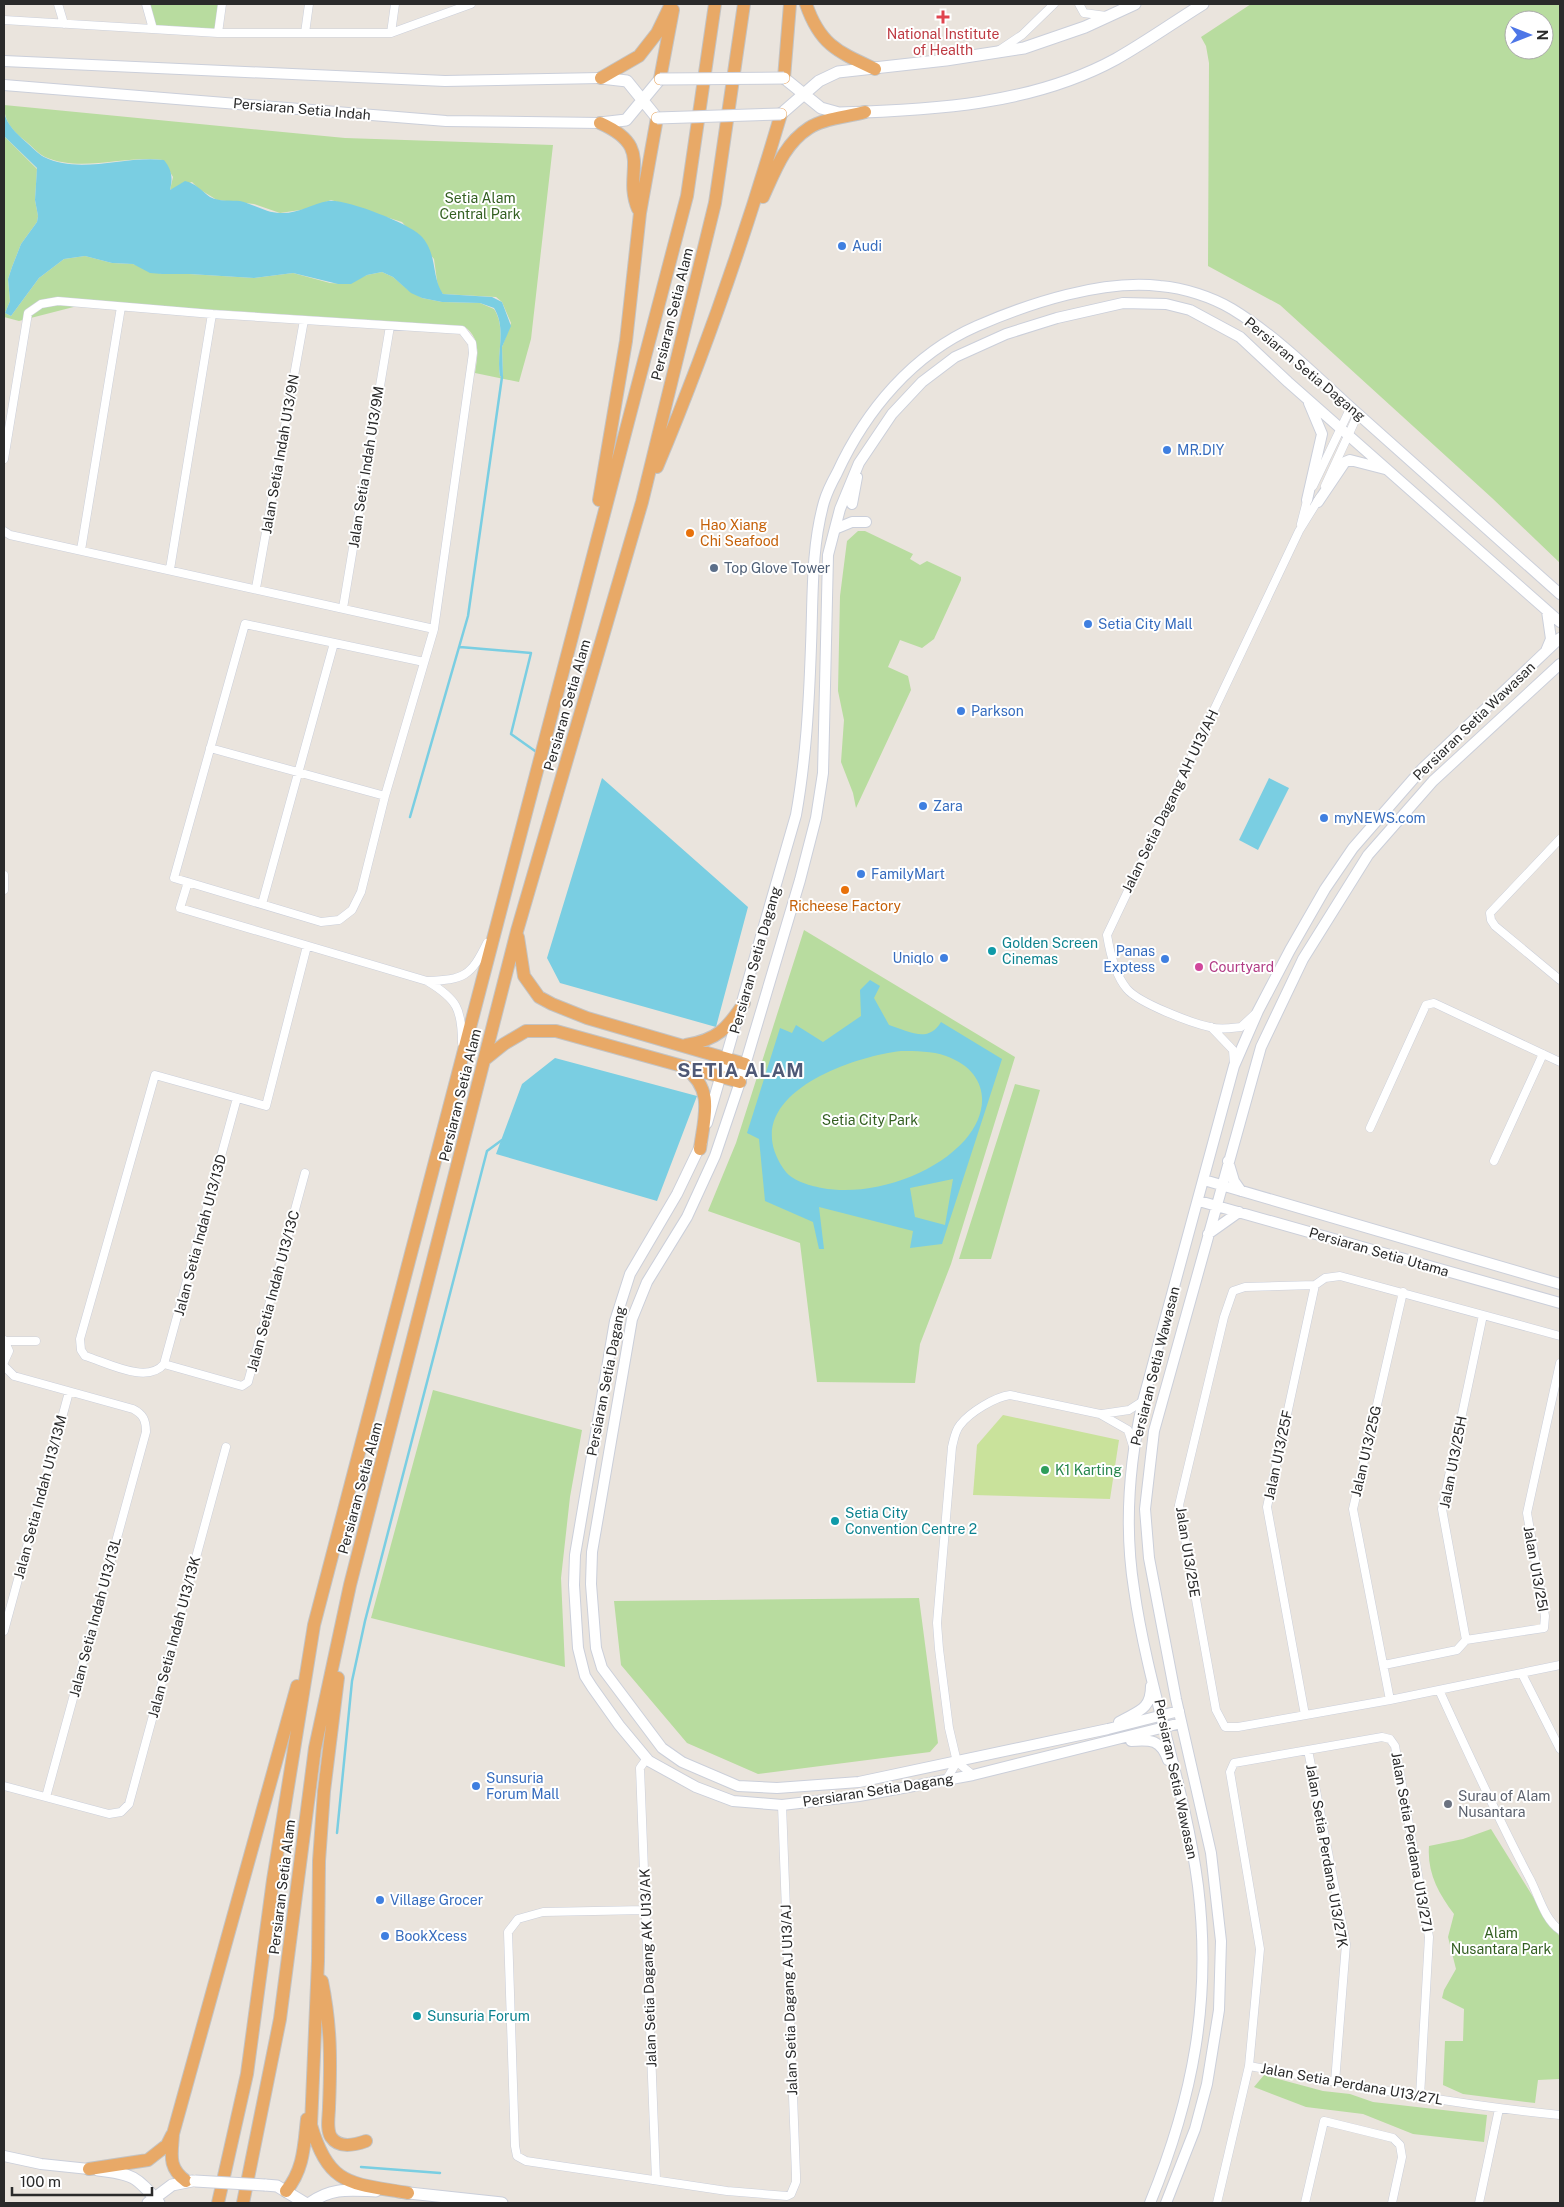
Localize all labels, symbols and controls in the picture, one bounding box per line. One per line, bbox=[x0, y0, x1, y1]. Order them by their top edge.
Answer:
marker: National Institute of Health bbox=[936, 10, 950, 24]
north arrow bbox=[1504, 10, 1554, 60]
place label: National Institute of Health bbox=[887, 26, 999, 58]
text: N bbox=[1534, 30, 1550, 40]
street label: Persiaran Setia Indah bbox=[232, 95, 372, 123]
park label: Setia Alam Central Park bbox=[439, 190, 521, 222]
place label: Audi bbox=[852, 238, 882, 254]
marker: Audi bbox=[836, 240, 848, 252]
street label: Persiaran Setia Alam bbox=[648, 246, 696, 382]
street label: Persiaran Setia Dagang bbox=[1241, 314, 1369, 424]
street label: Jalan Setia Indah U13/9N bbox=[258, 373, 302, 535]
street label: Jalan Setia Indah U13/9M bbox=[345, 385, 387, 549]
place label: MR.DIY bbox=[1177, 442, 1225, 458]
marker: MR.DIY bbox=[1161, 444, 1173, 456]
place label: Hao Xiang Chi Seafood bbox=[700, 517, 779, 549]
marker: Hao Xiang Chi Seafood bbox=[684, 527, 696, 539]
place label: Top Glove Tower bbox=[724, 560, 830, 576]
marker: Top Glove Tower bbox=[708, 562, 720, 574]
place label: Setia City Mall bbox=[1098, 616, 1193, 632]
marker: Setia City Mall bbox=[1082, 618, 1094, 630]
street label: Persiaran Setia Alam bbox=[541, 637, 593, 773]
street label: Persiaran Setia Wawasan bbox=[1410, 659, 1538, 783]
place label: Parkson bbox=[971, 703, 1024, 719]
marker: Parkson bbox=[955, 705, 967, 717]
street label: Jalan Setia Dagang AH U13/AH bbox=[1119, 707, 1221, 895]
place label: Zara bbox=[933, 798, 963, 814]
marker: Zara bbox=[917, 800, 929, 812]
place label: myNEWS.com bbox=[1334, 810, 1426, 826]
marker: myNEWS.com bbox=[1318, 812, 1330, 824]
place label: FamilyMart bbox=[871, 866, 945, 882]
marker: FamilyMart bbox=[855, 868, 867, 880]
street label: Persiaran Setia Dagang bbox=[726, 884, 784, 1035]
marker: Richeese Factory bbox=[839, 884, 851, 896]
place label: Richeese Factory bbox=[789, 898, 902, 914]
place label: Golden Screen Cinemas bbox=[1002, 935, 1098, 967]
place label: Panas Exptess bbox=[1103, 943, 1155, 975]
marker: Golden Screen Cinemas bbox=[986, 945, 998, 957]
place label: Uniqlo bbox=[892, 950, 934, 966]
marker: Uniqlo bbox=[938, 952, 950, 964]
marker: Panas Exptess bbox=[1159, 953, 1171, 965]
place label: Courtyard bbox=[1209, 959, 1274, 975]
marker: Courtyard bbox=[1193, 961, 1205, 973]
street label: Persiaran Setia Alam bbox=[436, 1027, 484, 1163]
district label: SETIA ALAM bbox=[677, 1059, 805, 1081]
park label: Setia City Park bbox=[822, 1112, 918, 1128]
street label: Jalan Setia Indah U13/13D bbox=[171, 1152, 229, 1318]
street label: Jalan Setia Indah U13/13C bbox=[244, 1208, 302, 1374]
street label: Persiaran Setia Utama bbox=[1307, 1224, 1451, 1280]
street label: Persiaran Setia Wawasan bbox=[1127, 1285, 1183, 1447]
street label: Persiaran Setia Dagang bbox=[584, 1304, 628, 1457]
street label: Jalan U13/25G bbox=[1348, 1404, 1384, 1498]
street label: Jalan U13/25F bbox=[1261, 1409, 1295, 1501]
street label: Jalan Setia Indah U13/13M bbox=[10, 1413, 70, 1581]
street label: Jalan U13/25H bbox=[1436, 1414, 1470, 1510]
street label: Persiaran Setia Alam bbox=[335, 1420, 385, 1556]
place label: K1 Karting bbox=[1055, 1462, 1122, 1478]
marker: K1 Karting bbox=[1039, 1464, 1051, 1476]
place label: Setia City Convention Centre 2 bbox=[845, 1505, 977, 1537]
street label: Jalan U13/25E bbox=[1173, 1505, 1203, 1599]
marker: Setia City Convention Centre 2 bbox=[829, 1515, 841, 1527]
street label: Jalan U13/25I bbox=[1521, 1525, 1551, 1613]
street label: Jalan Setia Indah U13/13L bbox=[66, 1535, 124, 1699]
street label: Jalan Setia Indah U13/13K bbox=[145, 1554, 203, 1719]
street label: Persiaran Setia Wawasan bbox=[1151, 1698, 1201, 1860]
street label: Jalan Setia Perdana U13/27J bbox=[1388, 1751, 1436, 1933]
street label: Jalan Setia Perdana U13/27K bbox=[1303, 1763, 1351, 1950]
place label: Sunsuria Forum Mall bbox=[486, 1770, 560, 1802]
street label: Persiaran Setia Dagang bbox=[801, 1770, 955, 1810]
marker: Sunsuria Forum Mall bbox=[470, 1780, 482, 1792]
place label: Surau of Alam Nusantara bbox=[1458, 1788, 1550, 1820]
marker: Surau of Alam Nusantara bbox=[1442, 1798, 1454, 1810]
street label: Persiaran Setia Alam bbox=[266, 1819, 298, 1955]
street label: Jalan Setia Dagang AK U13/AK bbox=[637, 1868, 659, 2068]
place label: Village Grocer bbox=[390, 1892, 483, 1908]
marker: Village Grocer bbox=[374, 1894, 386, 1906]
street label: Jalan Setia Dagang AJ U13/AJ bbox=[778, 1904, 800, 2096]
park label: Alam Nusantara Park bbox=[1451, 1925, 1551, 1957]
place label: BookXcess bbox=[395, 1928, 467, 1944]
marker: BookXcess bbox=[379, 1930, 391, 1942]
place label: Sunsuria Forum bbox=[427, 2008, 530, 2024]
marker: Sunsuria Forum bbox=[411, 2010, 423, 2022]
street label: Jalan Setia Perdana U13/27L bbox=[1259, 2060, 1445, 2108]
scale bar bbox=[12, 2164, 152, 2196]
text: 100 m bbox=[20, 2173, 61, 2190]

